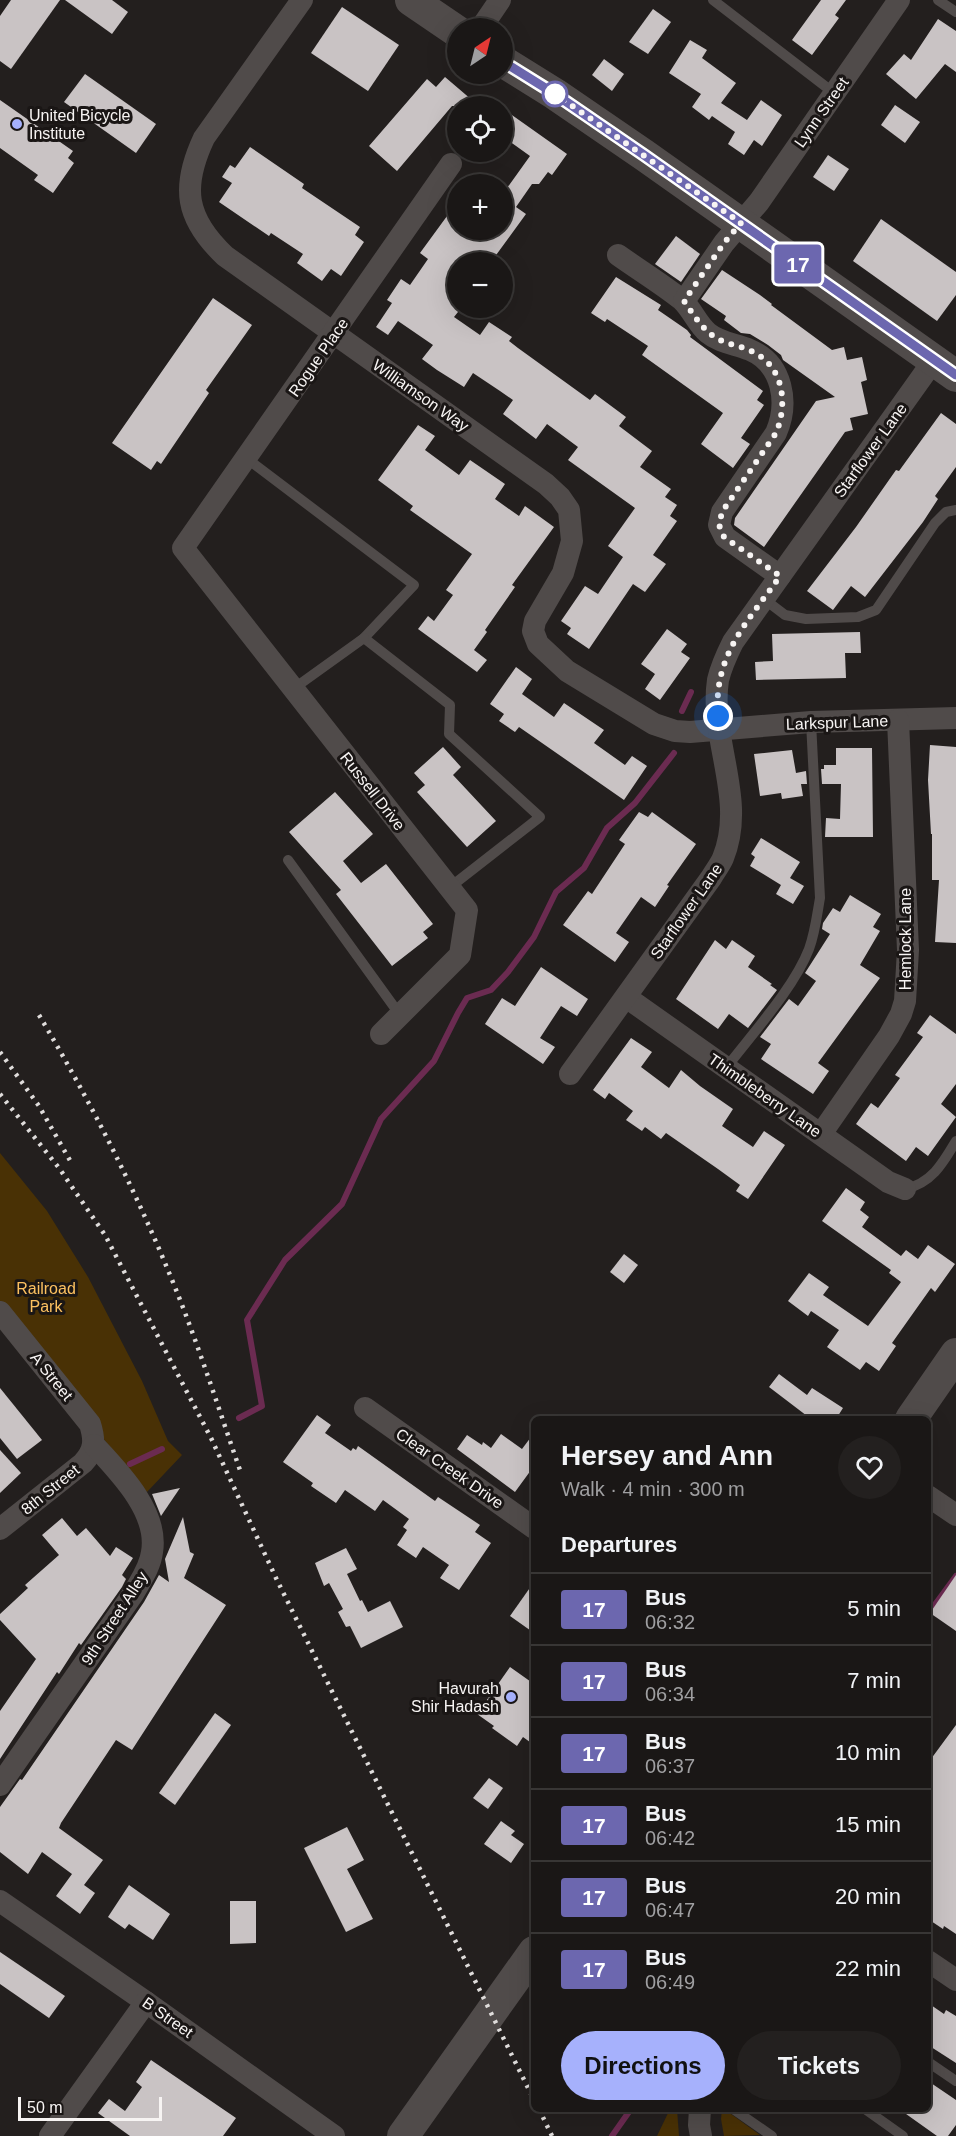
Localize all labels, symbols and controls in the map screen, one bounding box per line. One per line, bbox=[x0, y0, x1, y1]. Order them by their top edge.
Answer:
north arrow bbox=[447, 18, 513, 84]
map controls bbox=[447, 18, 513, 318]
street label: Lynn Street bbox=[791, 74, 852, 150]
unlabelled marker bbox=[542, 81, 568, 107]
button: locate bbox=[447, 96, 513, 162]
place label: United Bicycle Institute bbox=[29, 107, 130, 142]
marker: United Bicycle Institute bbox=[10, 117, 24, 131]
button: + bbox=[447, 174, 513, 240]
line badge: 17 bbox=[771, 244, 825, 284]
button: − bbox=[447, 252, 513, 318]
text: 17 bbox=[786, 253, 810, 276]
street label: Rogue Place bbox=[285, 315, 352, 400]
street label: Williamson Way bbox=[369, 356, 472, 435]
street label: Starflower Lane bbox=[831, 400, 910, 501]
your location bbox=[703, 701, 733, 731]
street label: Larkspur Lane bbox=[786, 712, 889, 733]
street label: Russell Drive bbox=[337, 749, 408, 834]
street label: Starflower Lane bbox=[647, 860, 726, 962]
street label: Hemlock Lane bbox=[897, 888, 914, 990]
street label: Thimbleberry Lane bbox=[705, 1050, 824, 1141]
park label: Railroad Park bbox=[16, 1280, 76, 1315]
street label: A Street bbox=[27, 1349, 76, 1404]
street label: Clear Creek Drive bbox=[393, 1425, 507, 1512]
button: heart bbox=[838, 1436, 901, 1499]
text: Hersey and Ann bbox=[561, 1440, 773, 1471]
street label: 8th Street bbox=[18, 1461, 83, 1518]
text: Walk · 4 min · 300 m bbox=[561, 1478, 745, 1500]
text: Departures bbox=[561, 1532, 677, 1557]
street label: 9th Street Alley bbox=[78, 1569, 151, 1668]
text: Bus bbox=[645, 1585, 687, 1610]
text: 5 min bbox=[847, 1596, 901, 1621]
text: 17 bbox=[582, 1598, 606, 1621]
text: 06:32 bbox=[645, 1611, 695, 1633]
text: Bus bbox=[645, 1657, 687, 1682]
text: 7 min bbox=[847, 1668, 901, 1693]
text: 17 bbox=[582, 1670, 606, 1693]
place label: Havurah Shir Hadash bbox=[411, 1680, 499, 1715]
text: 06:34 bbox=[645, 1683, 695, 1705]
marker: Havurah Shir Hadash bbox=[504, 1690, 518, 1704]
text: Bus bbox=[645, 1729, 687, 1754]
text: 10 min bbox=[835, 1740, 901, 1765]
text: 17 bbox=[582, 1742, 606, 1765]
text: 06:37 bbox=[645, 1755, 695, 1777]
text: Bus bbox=[645, 1801, 687, 1826]
text: 15 min bbox=[835, 1812, 901, 1837]
text: 17 bbox=[582, 1814, 606, 1837]
text: 06:42 bbox=[645, 1827, 695, 1849]
text: Bus bbox=[645, 1873, 687, 1898]
text: 20 min bbox=[835, 1884, 901, 1909]
text: 17 bbox=[582, 1886, 606, 1909]
text: 06:47 bbox=[645, 1899, 695, 1921]
text: Bus bbox=[645, 1945, 687, 1970]
text: 22 min bbox=[835, 1956, 901, 1981]
text: 17 bbox=[582, 1958, 606, 1981]
text: 06:49 bbox=[645, 1971, 695, 1993]
street label: B Street bbox=[139, 1994, 197, 2041]
button: Directions bbox=[561, 2031, 725, 2100]
button: Tickets bbox=[737, 2031, 901, 2100]
scale bar bbox=[18, 2094, 162, 2122]
text: 50 m bbox=[27, 2099, 63, 2116]

